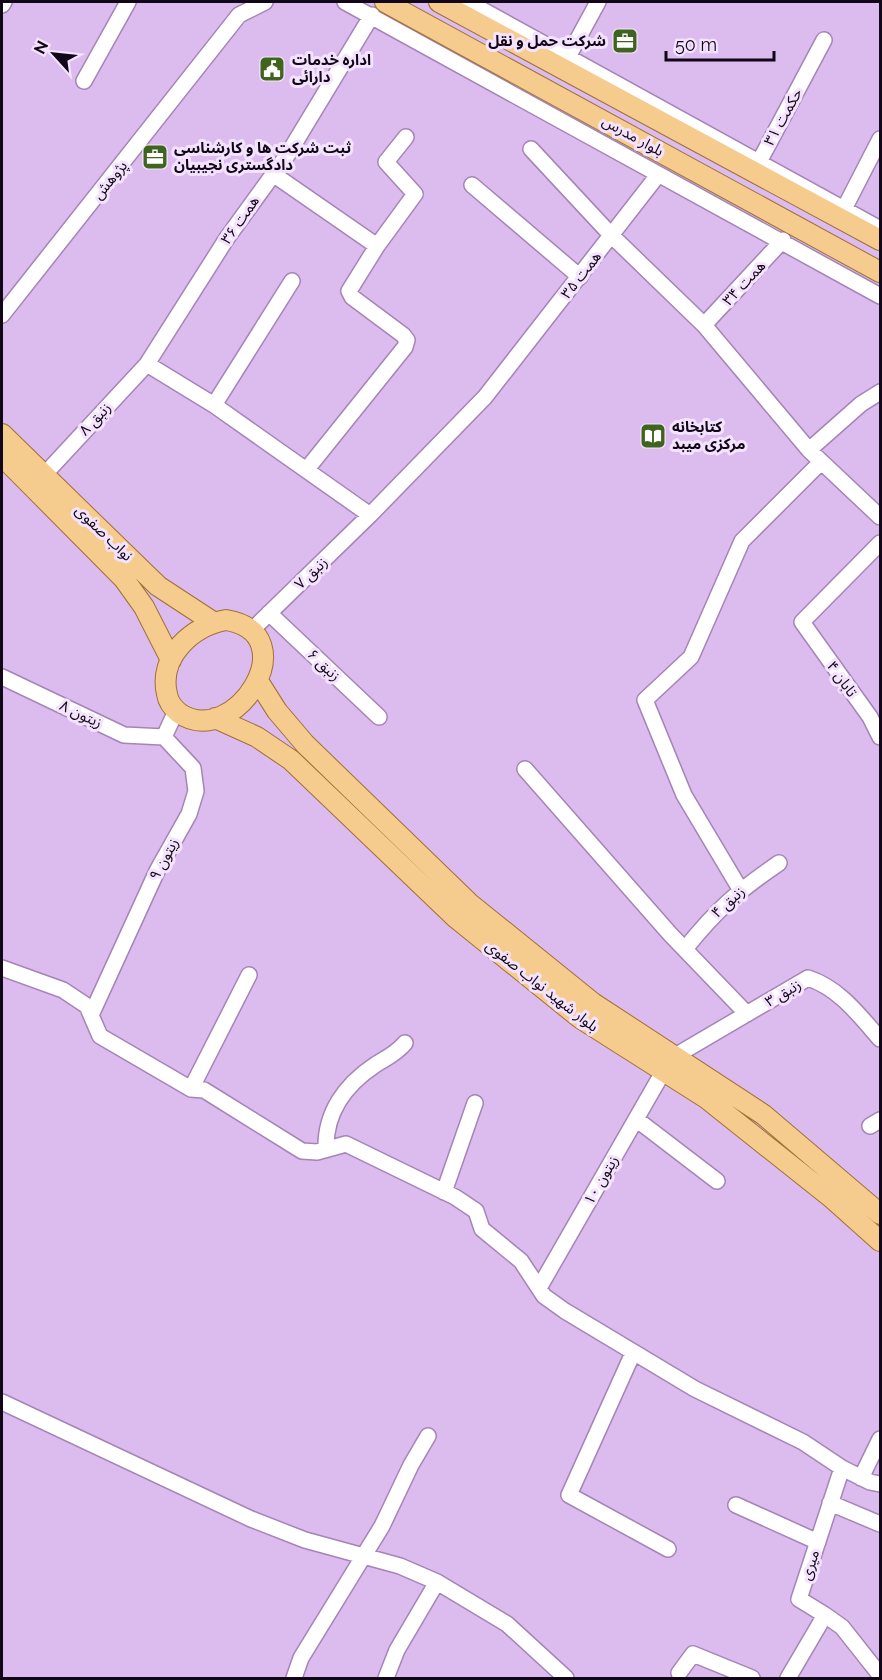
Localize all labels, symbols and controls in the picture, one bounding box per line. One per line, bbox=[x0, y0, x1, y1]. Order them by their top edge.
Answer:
north arrow bbox=[24, 24, 84, 84]
scale bar bbox=[666, 24, 774, 62]
office icon: شرکت حمل و نقل bbox=[610, 26, 640, 56]
place label: شرکت حمل و نقل bbox=[488, 32, 606, 50]
text: 50 m bbox=[675, 34, 717, 55]
text: N bbox=[30, 38, 52, 57]
place label: اداره خدمات دارائی bbox=[292, 51, 371, 86]
public building icon: اداره خدمات دارائی bbox=[257, 54, 287, 84]
street label: حکمت ۳۱ bbox=[760, 85, 806, 149]
street label: بلوار مدرس bbox=[599, 112, 667, 160]
place label: ثبت شرکت ها و کارشناسی دادگستری نجیبیان bbox=[174, 139, 351, 174]
office icon: ثبت شرکت ها و کارشناسی دادگستری نجیبیان bbox=[140, 142, 170, 172]
street label: پژوهش bbox=[89, 157, 132, 204]
street label: همت ۳۶ bbox=[217, 192, 263, 248]
street label: همت ۳۵ bbox=[557, 248, 605, 302]
street label: همت ۳۴ bbox=[719, 257, 769, 309]
street label: زنبق ۸ bbox=[75, 399, 116, 440]
place label: کتابخانه مرکزی میبد bbox=[672, 418, 746, 453]
library icon: کتابخانه مرکزی میبد bbox=[638, 421, 668, 451]
street label: نواب صفوی bbox=[72, 501, 136, 565]
street label: زنبق ۷ bbox=[291, 553, 332, 594]
street label: زنبق ۶ bbox=[303, 645, 344, 686]
street label: تابان ۴ bbox=[823, 658, 861, 700]
street label: زیتون ۸ bbox=[57, 696, 105, 732]
street label: زیتون ۹ bbox=[146, 835, 182, 883]
street label: زنبق ۴ bbox=[708, 882, 749, 922]
street label: بلوار شهید نواب صفوی bbox=[482, 936, 602, 1036]
street label: زنبق ۳ bbox=[762, 975, 805, 1012]
street label: زیتون ۱۰ bbox=[580, 1152, 622, 1208]
street label: میری bbox=[797, 1548, 823, 1582]

